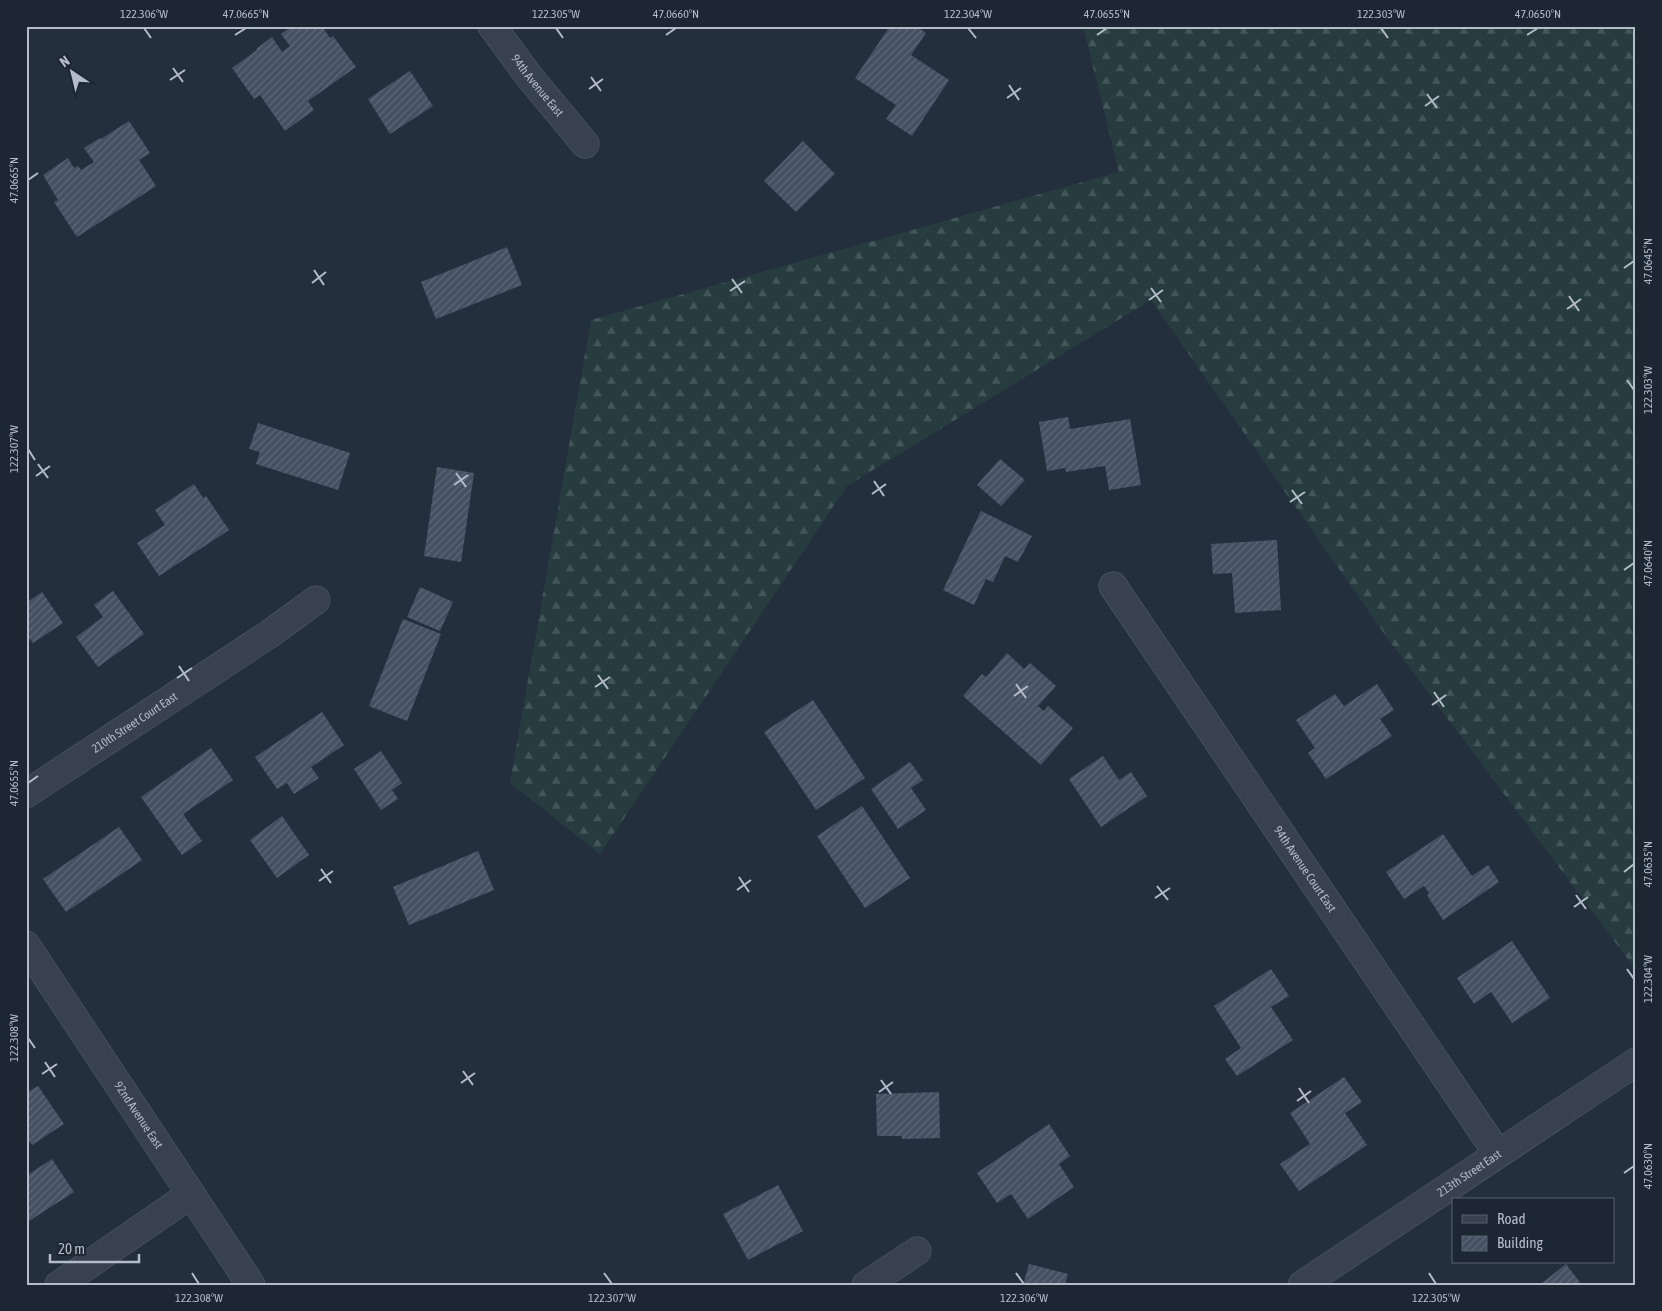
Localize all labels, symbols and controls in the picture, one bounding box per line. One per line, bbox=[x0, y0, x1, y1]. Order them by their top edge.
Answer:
text: 122.306°W bbox=[120, 7, 168, 21]
text: 47.0665°N bbox=[223, 7, 269, 21]
text: 122.305°W bbox=[532, 7, 580, 21]
text: 47.0660°N bbox=[653, 7, 699, 21]
text: 122.304°W bbox=[944, 7, 992, 21]
text: 47.0655°N bbox=[1084, 7, 1130, 21]
text: 122.303°W bbox=[1357, 7, 1405, 21]
text: 47.0650°N bbox=[1515, 7, 1561, 21]
north arrow bbox=[48, 48, 98, 98]
text: N bbox=[57, 52, 73, 70]
street label: 94th Avenue East bbox=[508, 52, 567, 120]
text: 47.0665°N bbox=[7, 157, 21, 203]
text: 47.0645°N bbox=[1641, 238, 1655, 284]
text: 122.303°W bbox=[1641, 366, 1655, 414]
text: 122.307°W bbox=[7, 425, 21, 473]
text: 47.0640°N bbox=[1641, 540, 1655, 586]
street label: 210th Street Court East bbox=[89, 689, 181, 756]
text: 47.0655°N bbox=[7, 760, 21, 806]
street label: 94th Avenue Court East bbox=[1271, 823, 1339, 915]
text: 47.0635°N bbox=[1641, 841, 1655, 887]
text: 122.304°W bbox=[1641, 955, 1655, 1003]
text: 122.308°W bbox=[7, 1014, 21, 1062]
street label: 92nd Avenue East bbox=[111, 1079, 166, 1152]
text: 47.0630°N bbox=[1641, 1143, 1655, 1189]
street label: 213th Street East bbox=[1434, 1147, 1504, 1200]
legend bbox=[1452, 1198, 1614, 1264]
text: Road bbox=[1497, 1210, 1526, 1227]
scale bar bbox=[50, 1231, 139, 1263]
text: Building bbox=[1497, 1234, 1543, 1251]
text: 20 m bbox=[58, 1240, 85, 1257]
text: 122.308°W bbox=[175, 1291, 223, 1305]
text: 122.307°W bbox=[588, 1291, 636, 1305]
text: 122.306°W bbox=[1000, 1291, 1048, 1305]
text: 122.305°W bbox=[1412, 1291, 1460, 1305]

